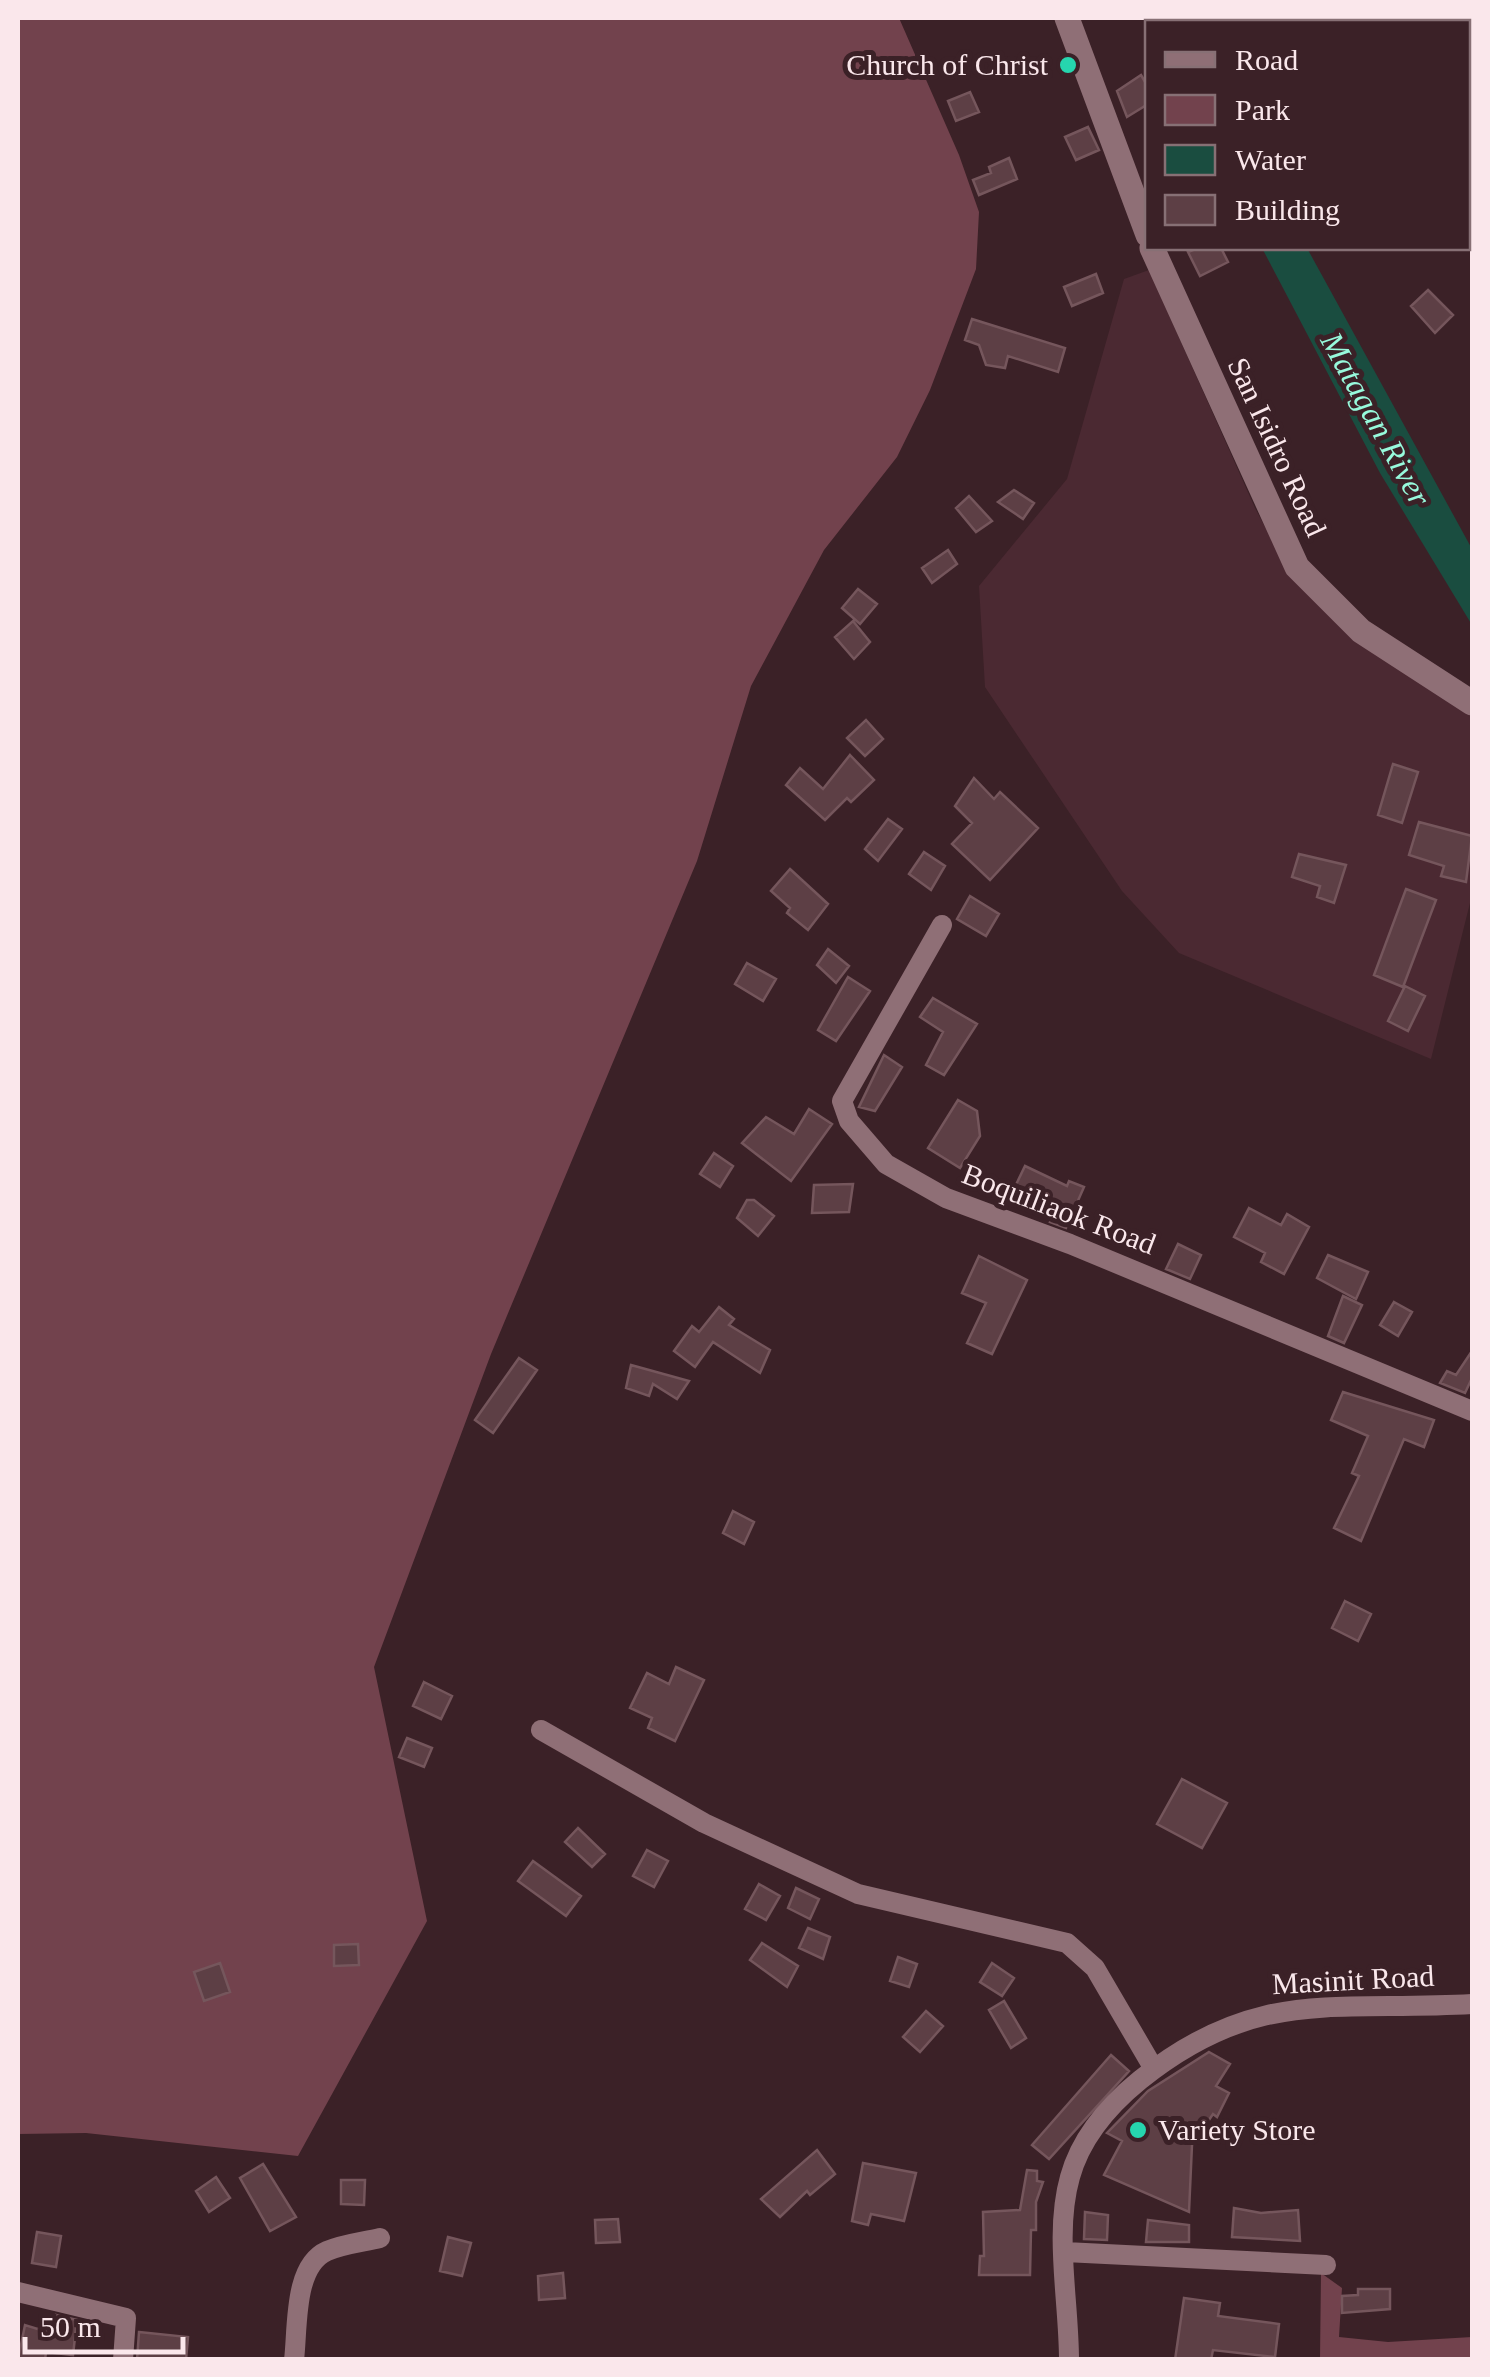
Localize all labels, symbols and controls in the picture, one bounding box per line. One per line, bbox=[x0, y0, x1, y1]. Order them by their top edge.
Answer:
legend bbox=[1145, 20, 1470, 250]
text: Road bbox=[1235, 43, 1298, 76]
place label: Church of Christ bbox=[846, 48, 1049, 81]
marker: Church of Christ bbox=[1057, 54, 1079, 76]
text: Park bbox=[1235, 93, 1290, 126]
text: Water bbox=[1235, 143, 1306, 176]
text: Building bbox=[1235, 193, 1340, 226]
water label: Matagan River bbox=[1313, 325, 1439, 513]
street label: San Isidro Road bbox=[1222, 352, 1333, 541]
street label: Boquiliaok Road bbox=[958, 1157, 1160, 1261]
street label: Masinit Road bbox=[1271, 1959, 1435, 2000]
place label: Variety Store bbox=[1158, 2113, 1315, 2146]
marker: Variety Store bbox=[1127, 2119, 1149, 2141]
scale bar bbox=[25, 2292, 182, 2354]
text: 50 m bbox=[40, 2310, 101, 2343]

